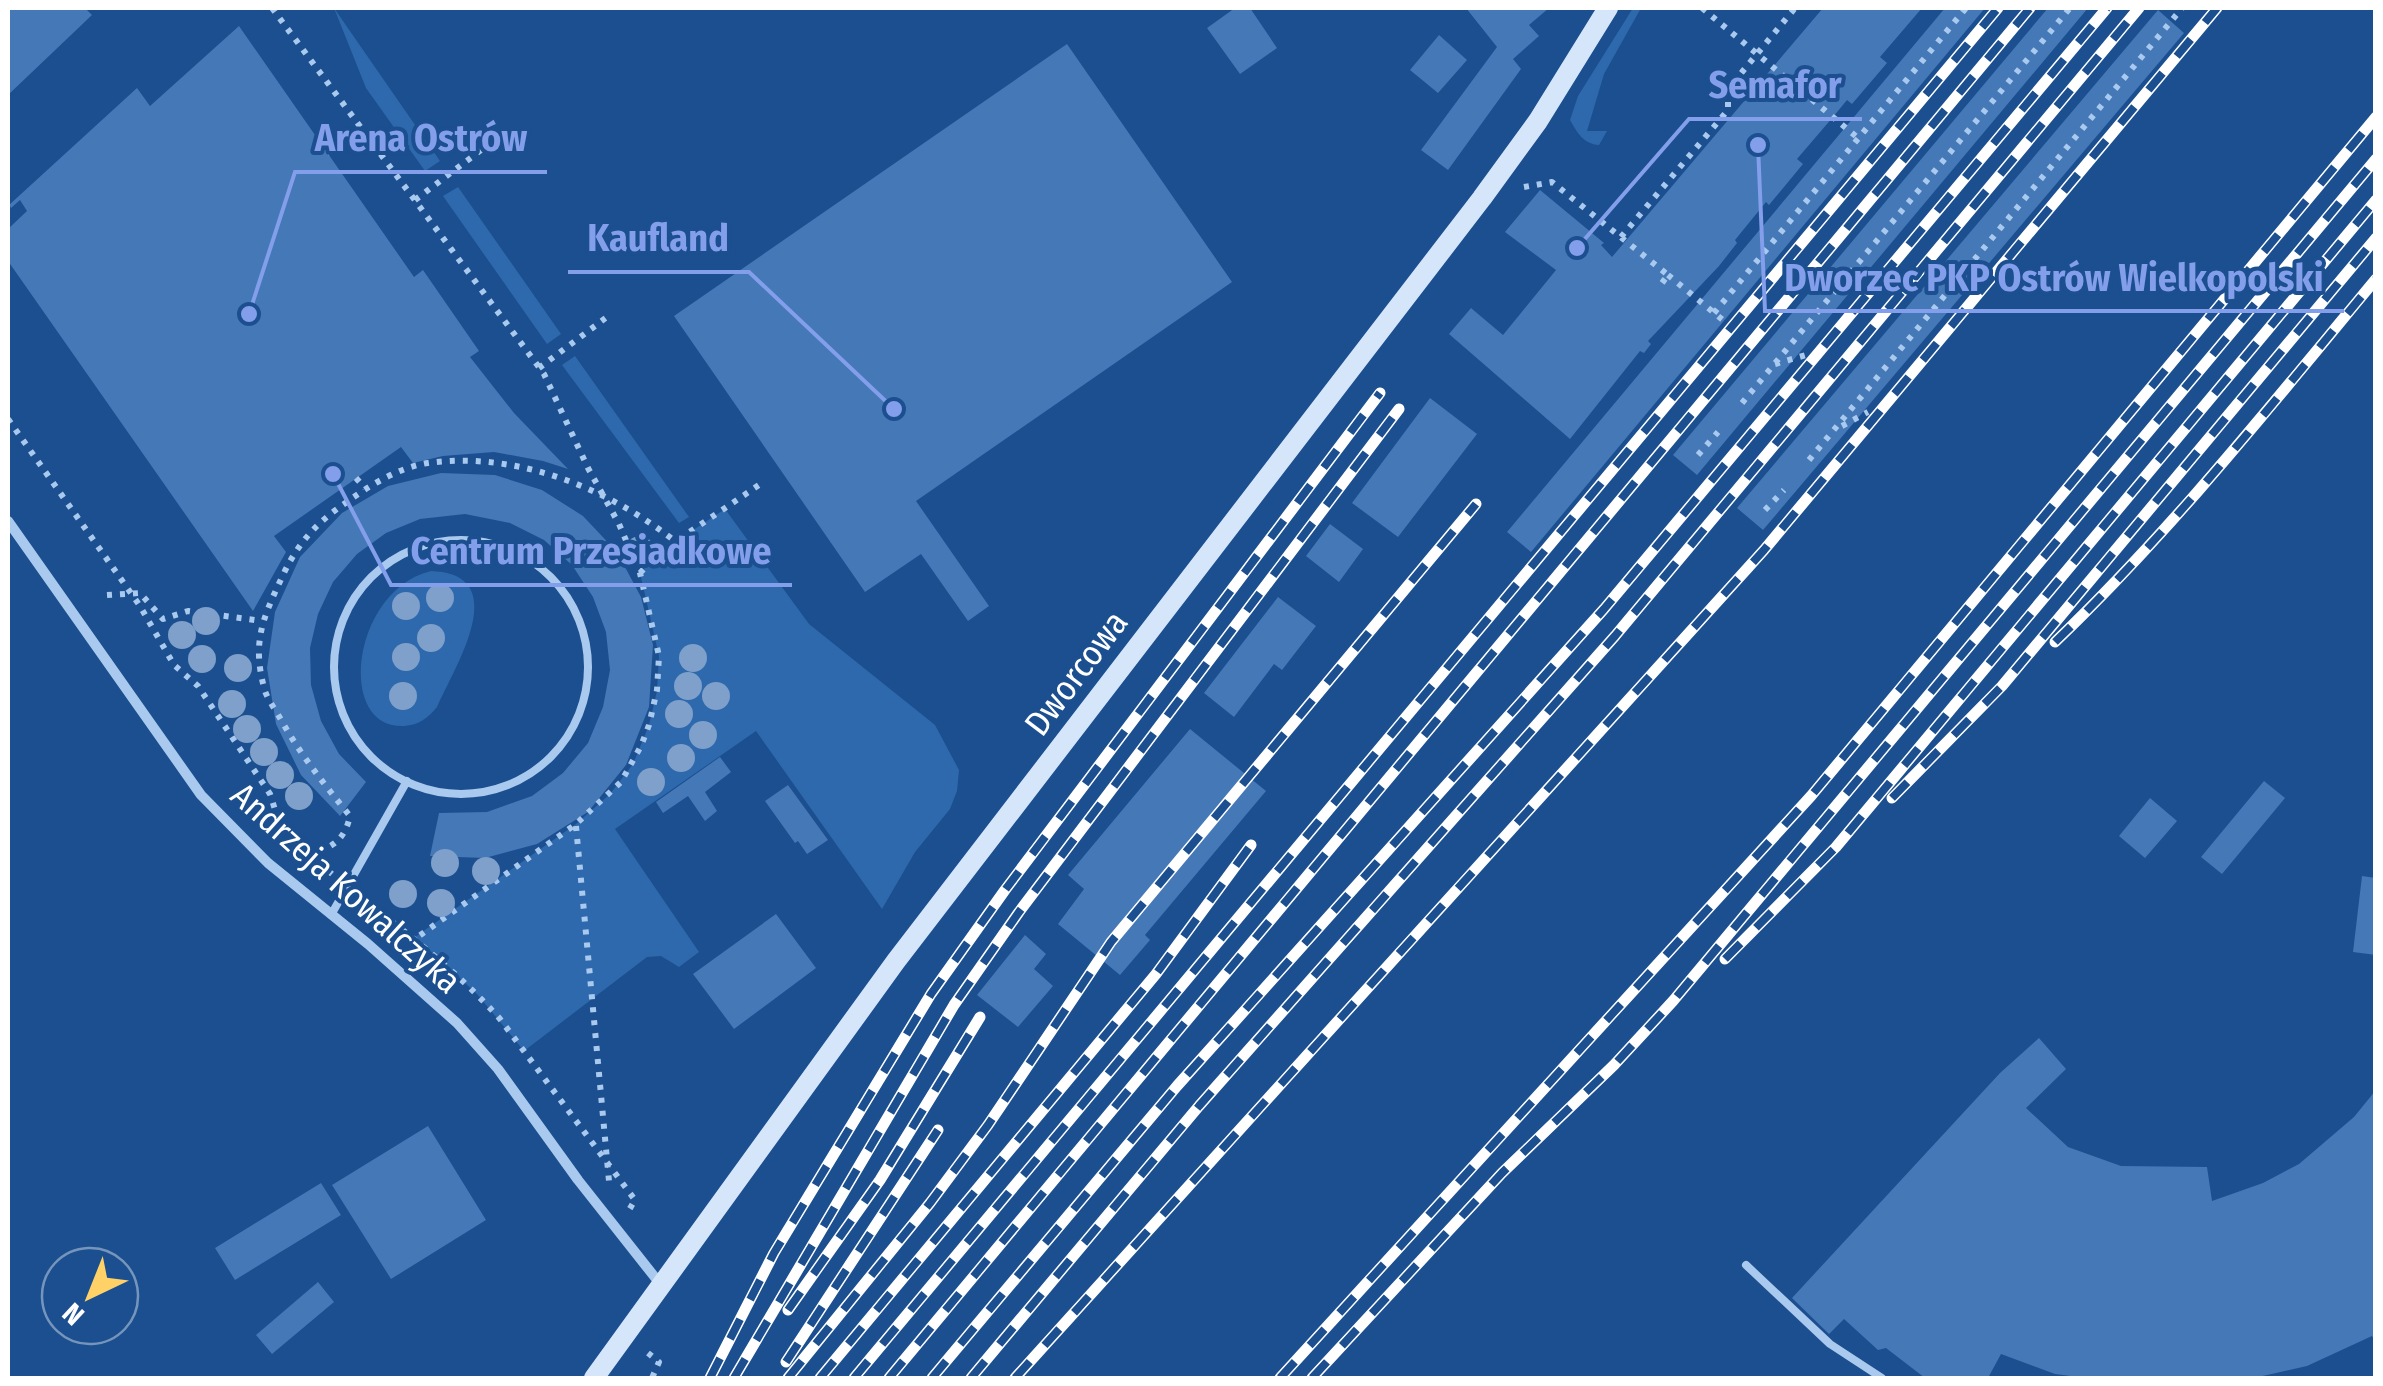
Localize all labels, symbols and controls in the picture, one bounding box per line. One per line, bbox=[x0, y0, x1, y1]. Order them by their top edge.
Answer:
callout: Semafor bbox=[1689, 51, 1862, 119]
text: Semafor bbox=[1708, 62, 1843, 108]
callout: Arena Ostrów bbox=[295, 104, 547, 172]
text: Arena Ostrów bbox=[314, 115, 527, 161]
callout: Kaufland bbox=[568, 204, 749, 272]
text: Kaufland bbox=[587, 215, 729, 261]
callout: Dworzec PKP Ostrów Wielkopolski bbox=[1765, 243, 2344, 311]
text: Dworzec PKP Ostrów Wielkopolski bbox=[1784, 255, 2324, 301]
callout: Centrum Przesiadkowe bbox=[391, 517, 792, 585]
text: Centrum Przesiadkowe bbox=[410, 528, 772, 574]
street label: Dworcowa bbox=[1016, 602, 1136, 744]
street label: Andrzeja Kowalczyka bbox=[222, 774, 470, 1002]
north arrow bbox=[40, 1246, 140, 1346]
text: N bbox=[56, 1296, 91, 1332]

